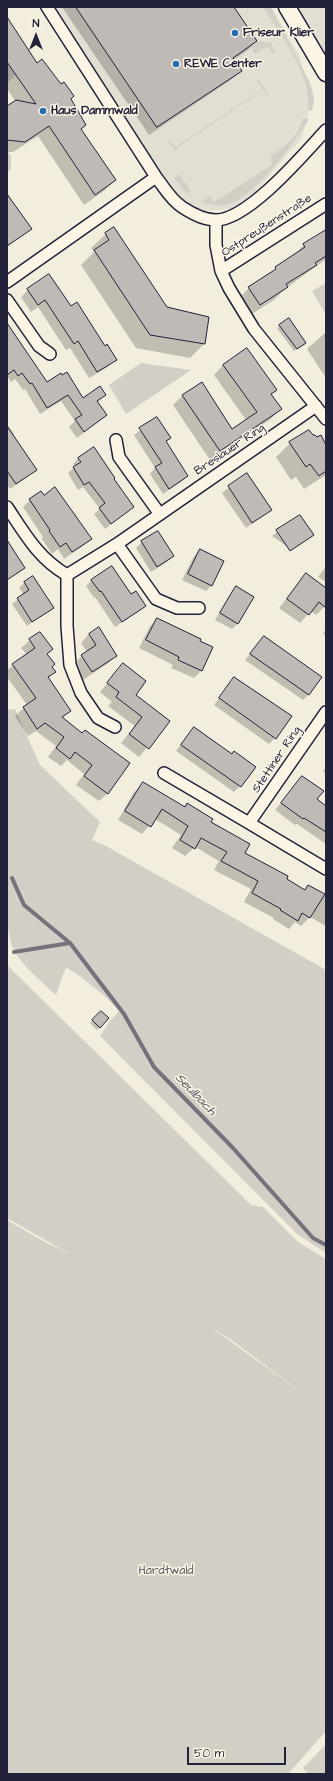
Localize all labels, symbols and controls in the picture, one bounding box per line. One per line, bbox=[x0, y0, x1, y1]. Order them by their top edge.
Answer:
north arrow bbox=[16, 16, 56, 56]
text: N bbox=[33, 16, 39, 31]
place label: Friseur Klier bbox=[243, 26, 314, 40]
marker: Friseur Klier bbox=[230, 28, 240, 38]
place label: REWE Center bbox=[184, 57, 262, 71]
marker: REWE Center bbox=[171, 59, 181, 69]
place label: Haus Dammwald bbox=[51, 104, 138, 118]
marker: Haus Dammwald bbox=[38, 106, 48, 116]
street label: Ostpreußenstraße bbox=[219, 192, 315, 260]
street label: Breslauer Ring bbox=[192, 421, 268, 479]
street label: Stettiner Ring bbox=[249, 724, 305, 796]
water label: Seulbach bbox=[171, 1071, 219, 1119]
park label: Hardtwald bbox=[139, 1564, 193, 1578]
scale bar bbox=[189, 1739, 288, 1765]
text: 50 m bbox=[194, 1745, 224, 1762]

